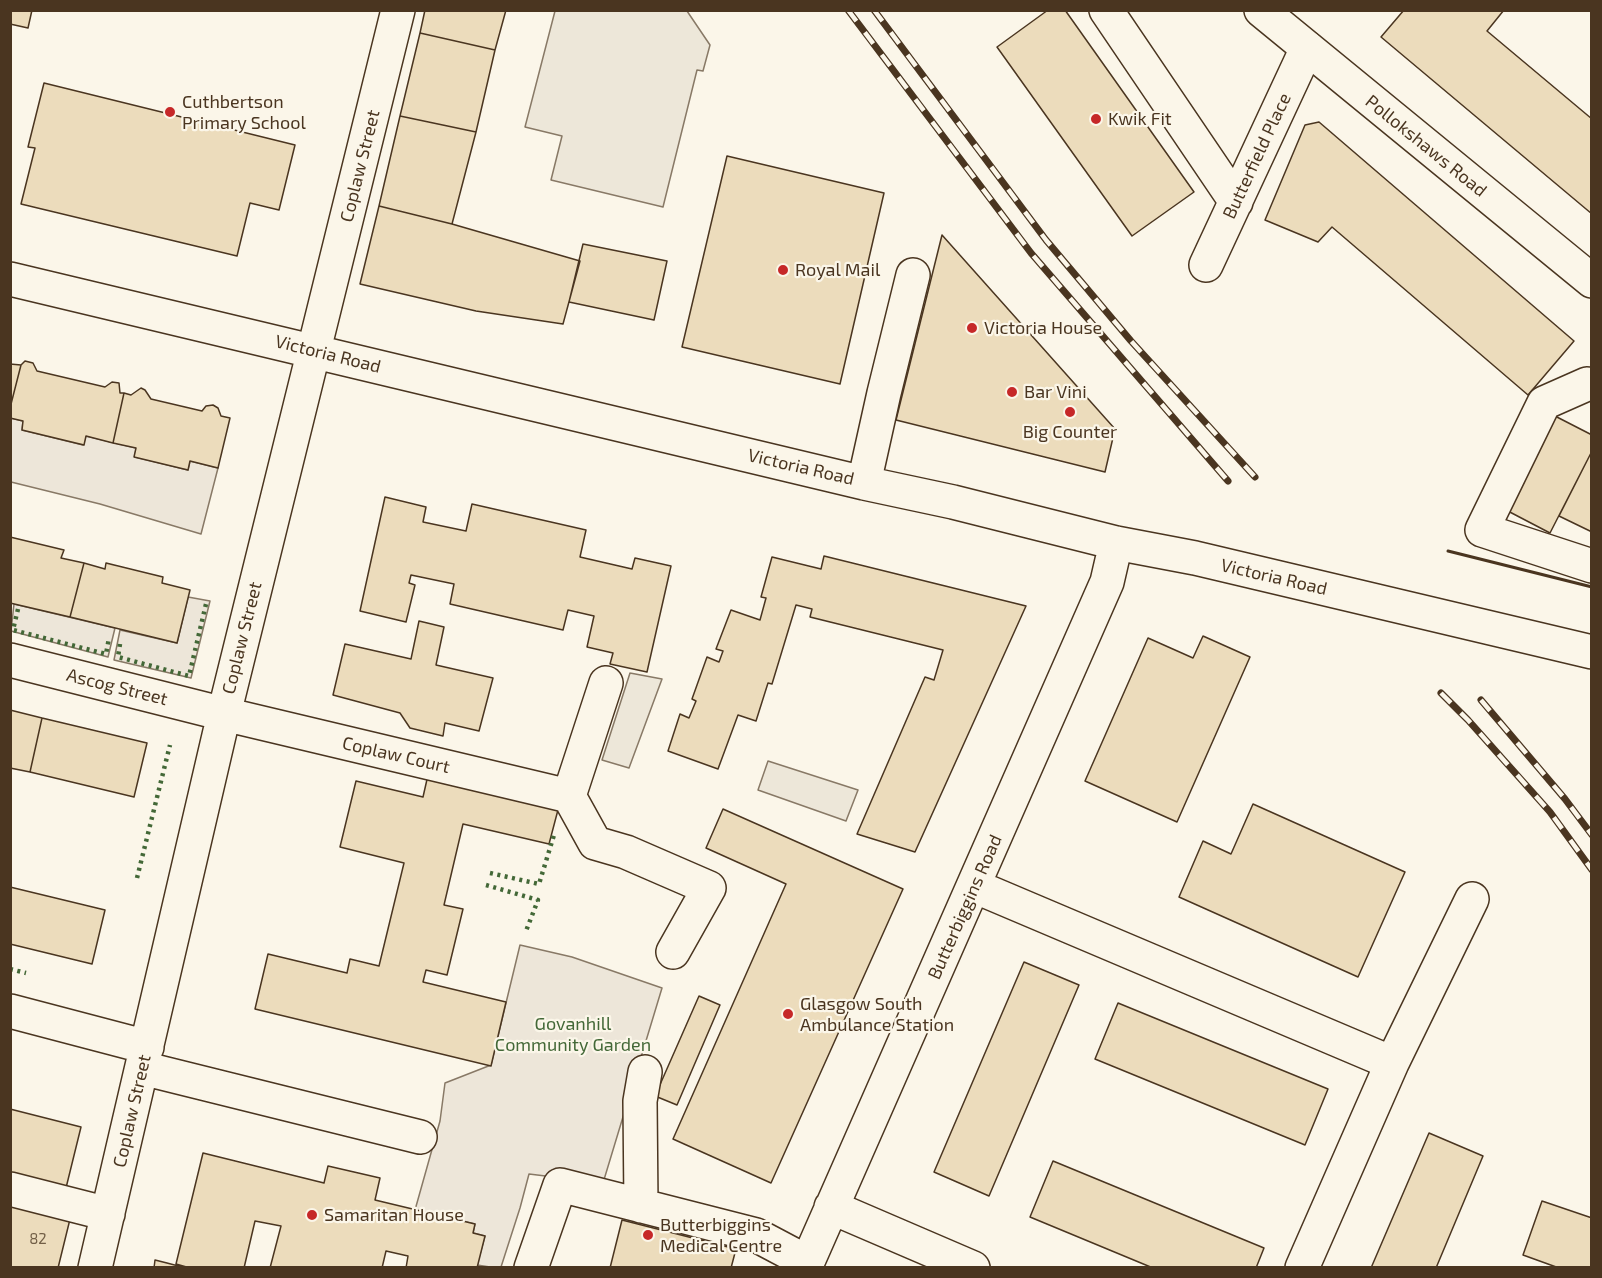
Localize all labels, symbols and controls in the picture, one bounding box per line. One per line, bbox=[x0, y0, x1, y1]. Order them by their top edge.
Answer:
street label: Butterfield Place bbox=[1218, 90, 1296, 222]
street label: Pollokshaws Road bbox=[1361, 90, 1491, 202]
place label: Cuthbertson Primary School bbox=[182, 91, 306, 134]
marker: Cuthbertson Primary School bbox=[163, 105, 177, 119]
street label: Coplaw Street bbox=[336, 108, 384, 224]
place label: Kwik Fit bbox=[1108, 108, 1172, 130]
marker: Kwik Fit bbox=[1089, 112, 1103, 126]
place label: Royal Mail bbox=[795, 259, 880, 281]
marker: Royal Mail bbox=[776, 263, 790, 277]
place label: Victoria House bbox=[984, 317, 1102, 339]
marker: Victoria House bbox=[965, 321, 979, 335]
street label: Victoria Road bbox=[273, 330, 383, 378]
place label: Bar Vini bbox=[1024, 381, 1087, 403]
marker: Bar Vini bbox=[1005, 385, 1019, 399]
marker: Big Counter bbox=[1063, 405, 1077, 419]
place label: Big Counter bbox=[1023, 421, 1117, 443]
street label: Victoria Road bbox=[746, 444, 856, 490]
street label: Victoria Road bbox=[1219, 554, 1329, 600]
street label: Coplaw Street bbox=[218, 580, 266, 696]
street label: Ascog Street bbox=[64, 664, 170, 710]
street label: Coplaw Court bbox=[340, 732, 452, 778]
street label: Butterbiggins Road bbox=[923, 831, 1007, 983]
place label: Glasgow South Ambulance Station bbox=[800, 993, 954, 1036]
marker: Glasgow South Ambulance Station bbox=[781, 1007, 795, 1021]
park label: Govanhill Community Garden bbox=[495, 1013, 651, 1056]
street label: Coplaw Street bbox=[109, 1053, 155, 1169]
place label: Samaritan House bbox=[324, 1204, 464, 1226]
marker: Samaritan House bbox=[305, 1208, 319, 1222]
place label: Butterbiggins Medical Centre bbox=[660, 1214, 782, 1256]
marker: Butterbiggins Medical Centre bbox=[641, 1228, 655, 1242]
house number: 82 bbox=[29, 1230, 47, 1248]

